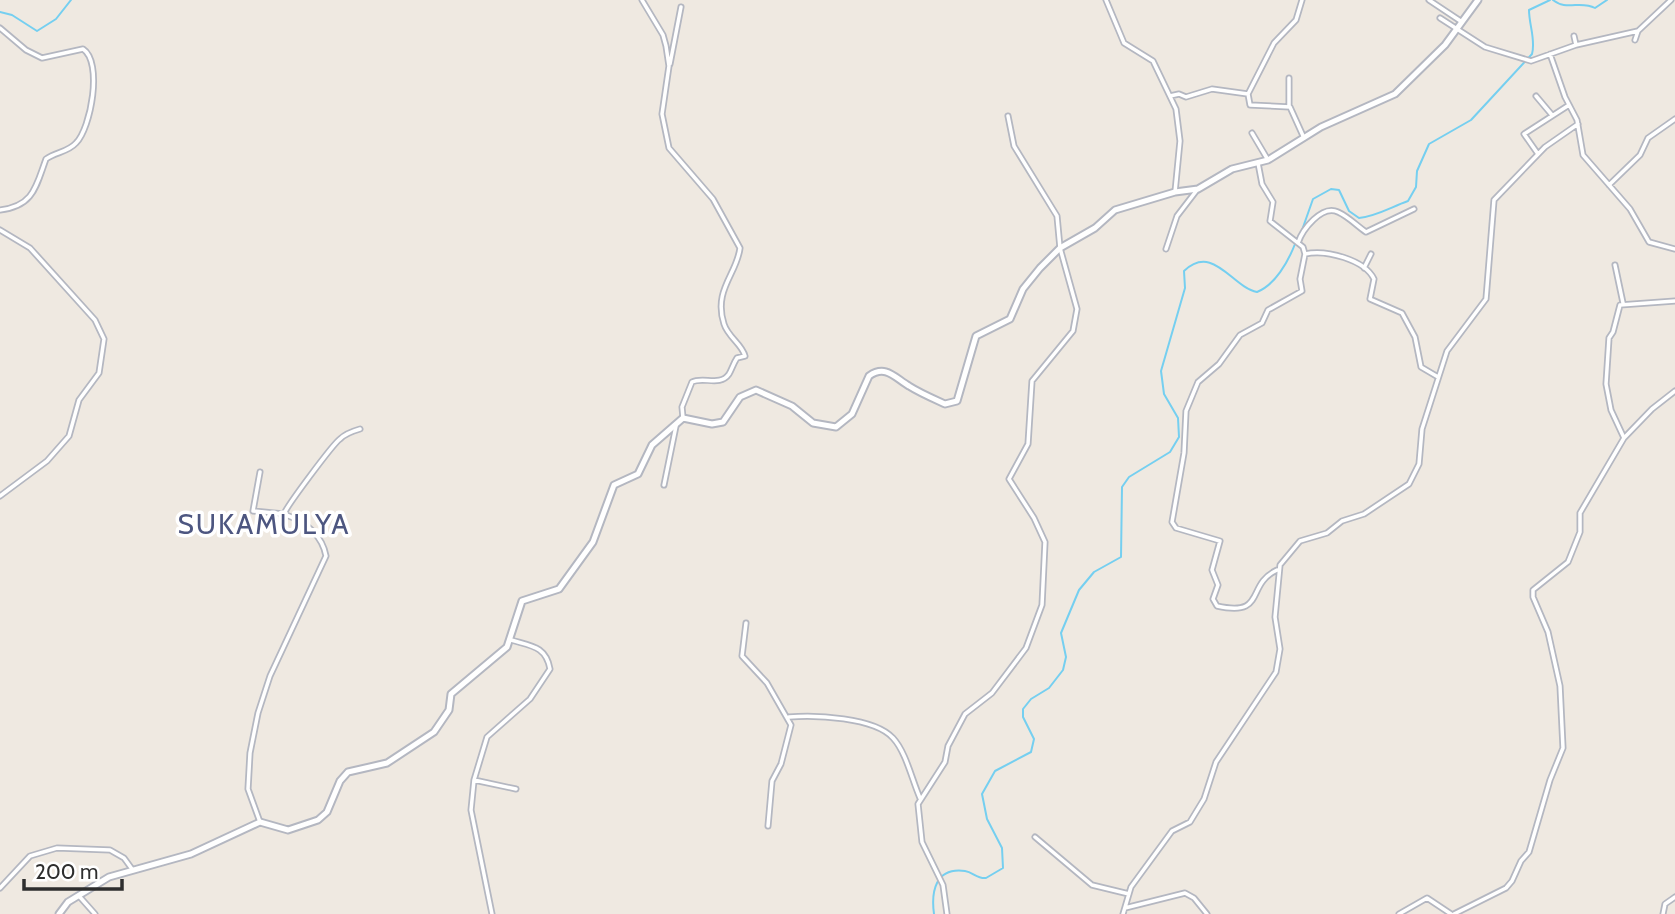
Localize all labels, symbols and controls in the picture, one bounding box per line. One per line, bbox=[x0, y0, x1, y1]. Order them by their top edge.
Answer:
district label: SUKAMULYA bbox=[177, 507, 351, 541]
scale bar bbox=[24, 848, 122, 892]
text: 200 m bbox=[35, 859, 98, 884]

